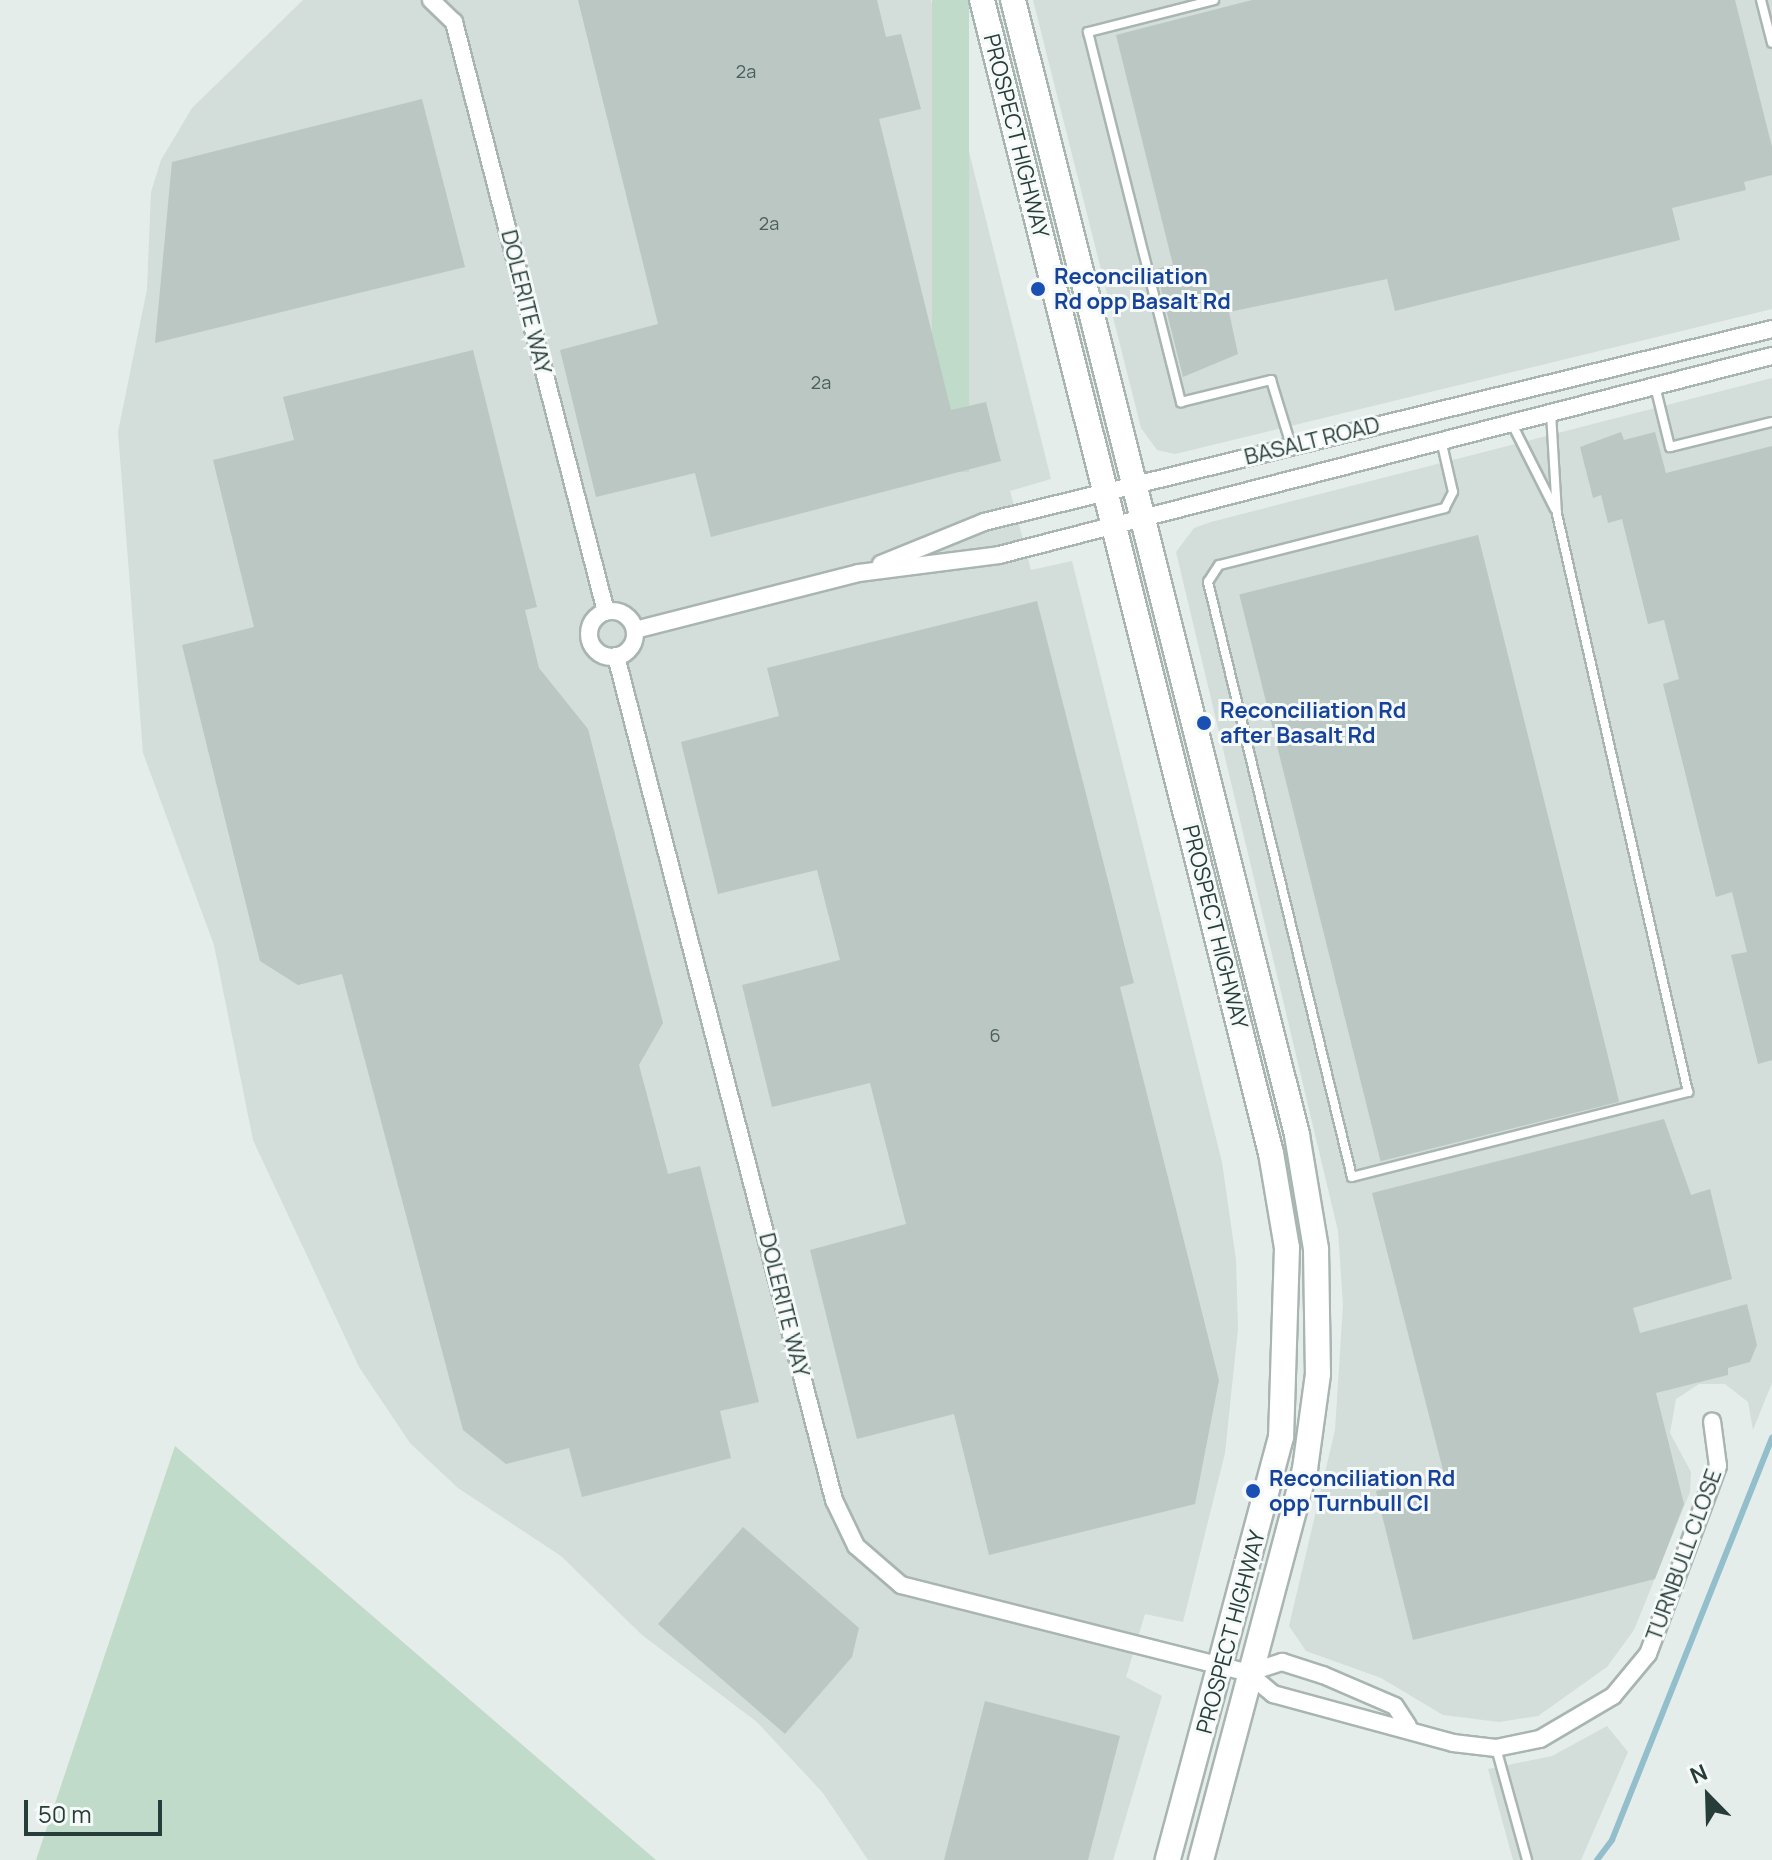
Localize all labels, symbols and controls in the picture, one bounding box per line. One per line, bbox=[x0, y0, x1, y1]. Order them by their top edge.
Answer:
street label: PROSPECT HIGHWAY bbox=[978, 31, 1054, 241]
house number: 2a bbox=[736, 60, 756, 82]
house number: 2a bbox=[759, 212, 779, 234]
street label: DOLERITE WAY bbox=[495, 227, 557, 377]
place label: Reconciliation Rd opp Basalt Rd bbox=[1054, 263, 1231, 314]
marker: Reconciliation Rd opp Basalt Rd bbox=[1029, 280, 1047, 298]
house number: 2a bbox=[811, 371, 831, 393]
street label: BASALT ROAD bbox=[1241, 411, 1383, 471]
place label: Reconciliation Rd after Basalt Rd bbox=[1220, 697, 1406, 748]
marker: Reconciliation Rd after Basalt Rd bbox=[1195, 714, 1213, 732]
street label: PROSPECT HIGHWAY bbox=[1177, 822, 1253, 1032]
house number: 6 bbox=[989, 1024, 1001, 1046]
street label: DOLERITE WAY bbox=[753, 1230, 815, 1380]
place label: Reconciliation Rd opp Turnbull Cl bbox=[1269, 1465, 1455, 1516]
street label: TURNBULL CLOSE bbox=[1640, 1465, 1728, 1645]
marker: Reconciliation Rd opp Turnbull Cl bbox=[1244, 1482, 1262, 1500]
street label: PROSPECT HIGHWAY bbox=[1191, 1527, 1271, 1737]
north arrow bbox=[1668, 1756, 1748, 1836]
text: N bbox=[1685, 1757, 1712, 1791]
scale bar bbox=[28, 1784, 166, 1834]
text: 50 m bbox=[38, 1797, 92, 1830]

